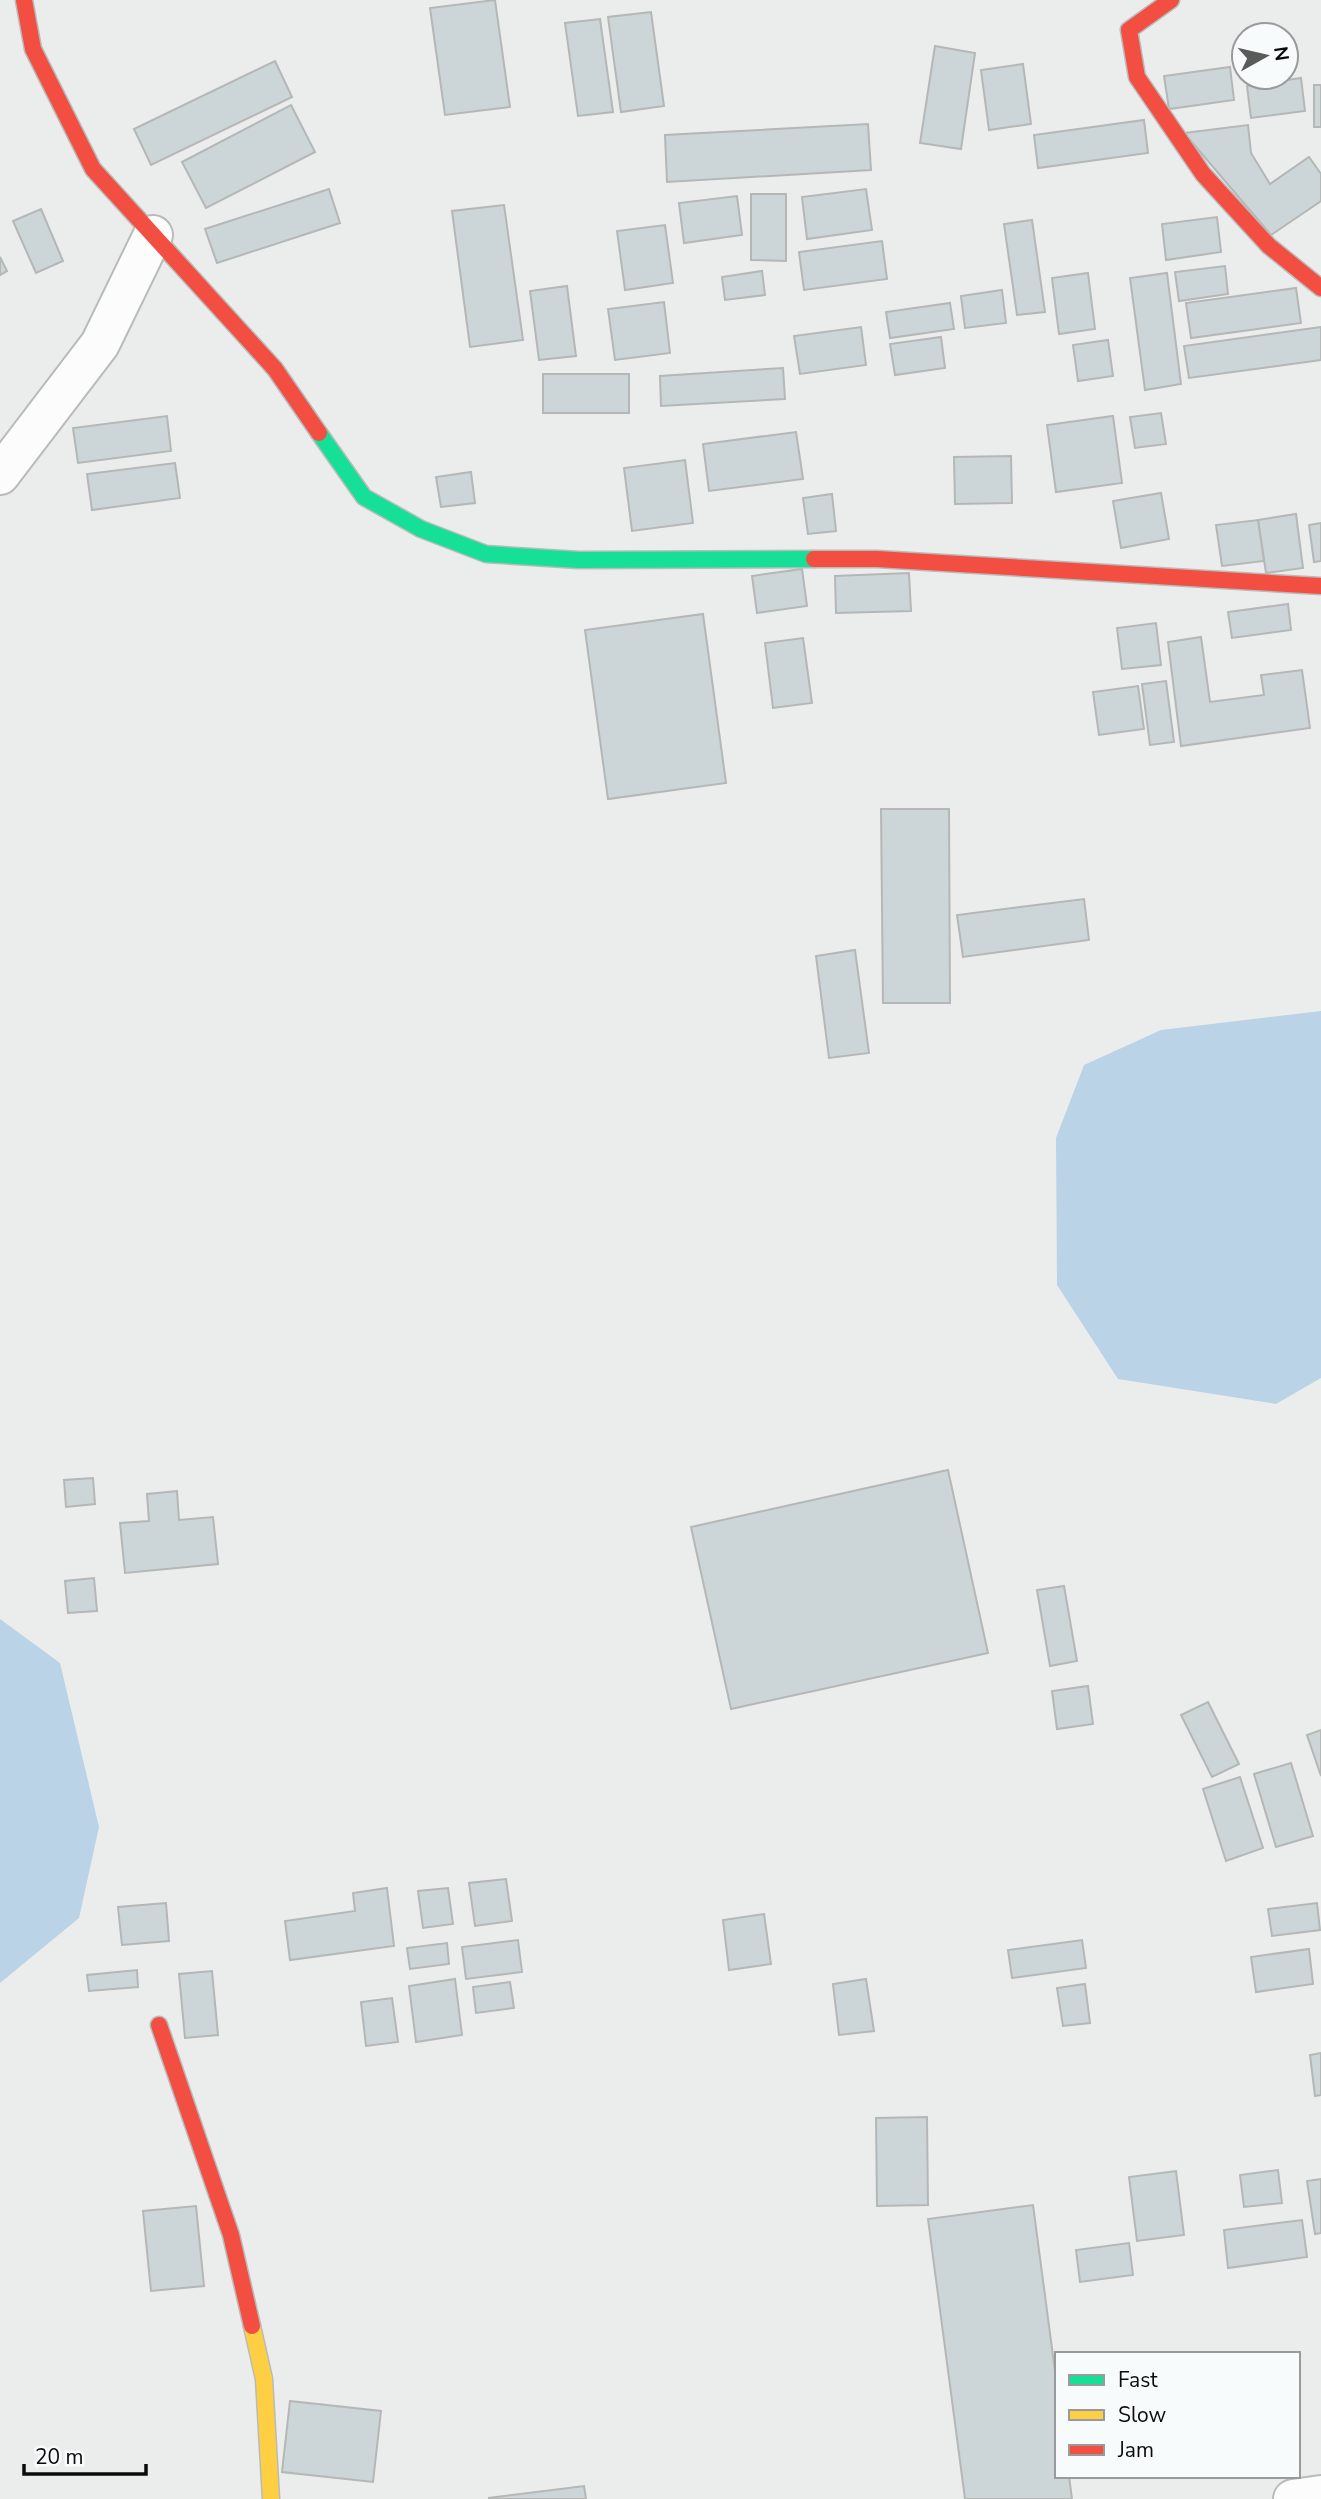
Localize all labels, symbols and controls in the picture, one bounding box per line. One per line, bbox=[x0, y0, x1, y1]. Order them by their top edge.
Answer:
north arrow bbox=[1230, 21, 1300, 91]
text: N bbox=[1267, 45, 1295, 63]
legend bbox=[1055, 2352, 1300, 2478]
text: Fast bbox=[1118, 2366, 1158, 2394]
text: Slow bbox=[1118, 2401, 1167, 2429]
scale bar bbox=[24, 2432, 147, 2476]
text: Jam bbox=[1117, 2436, 1154, 2464]
text: 20 m bbox=[35, 2443, 84, 2471]

